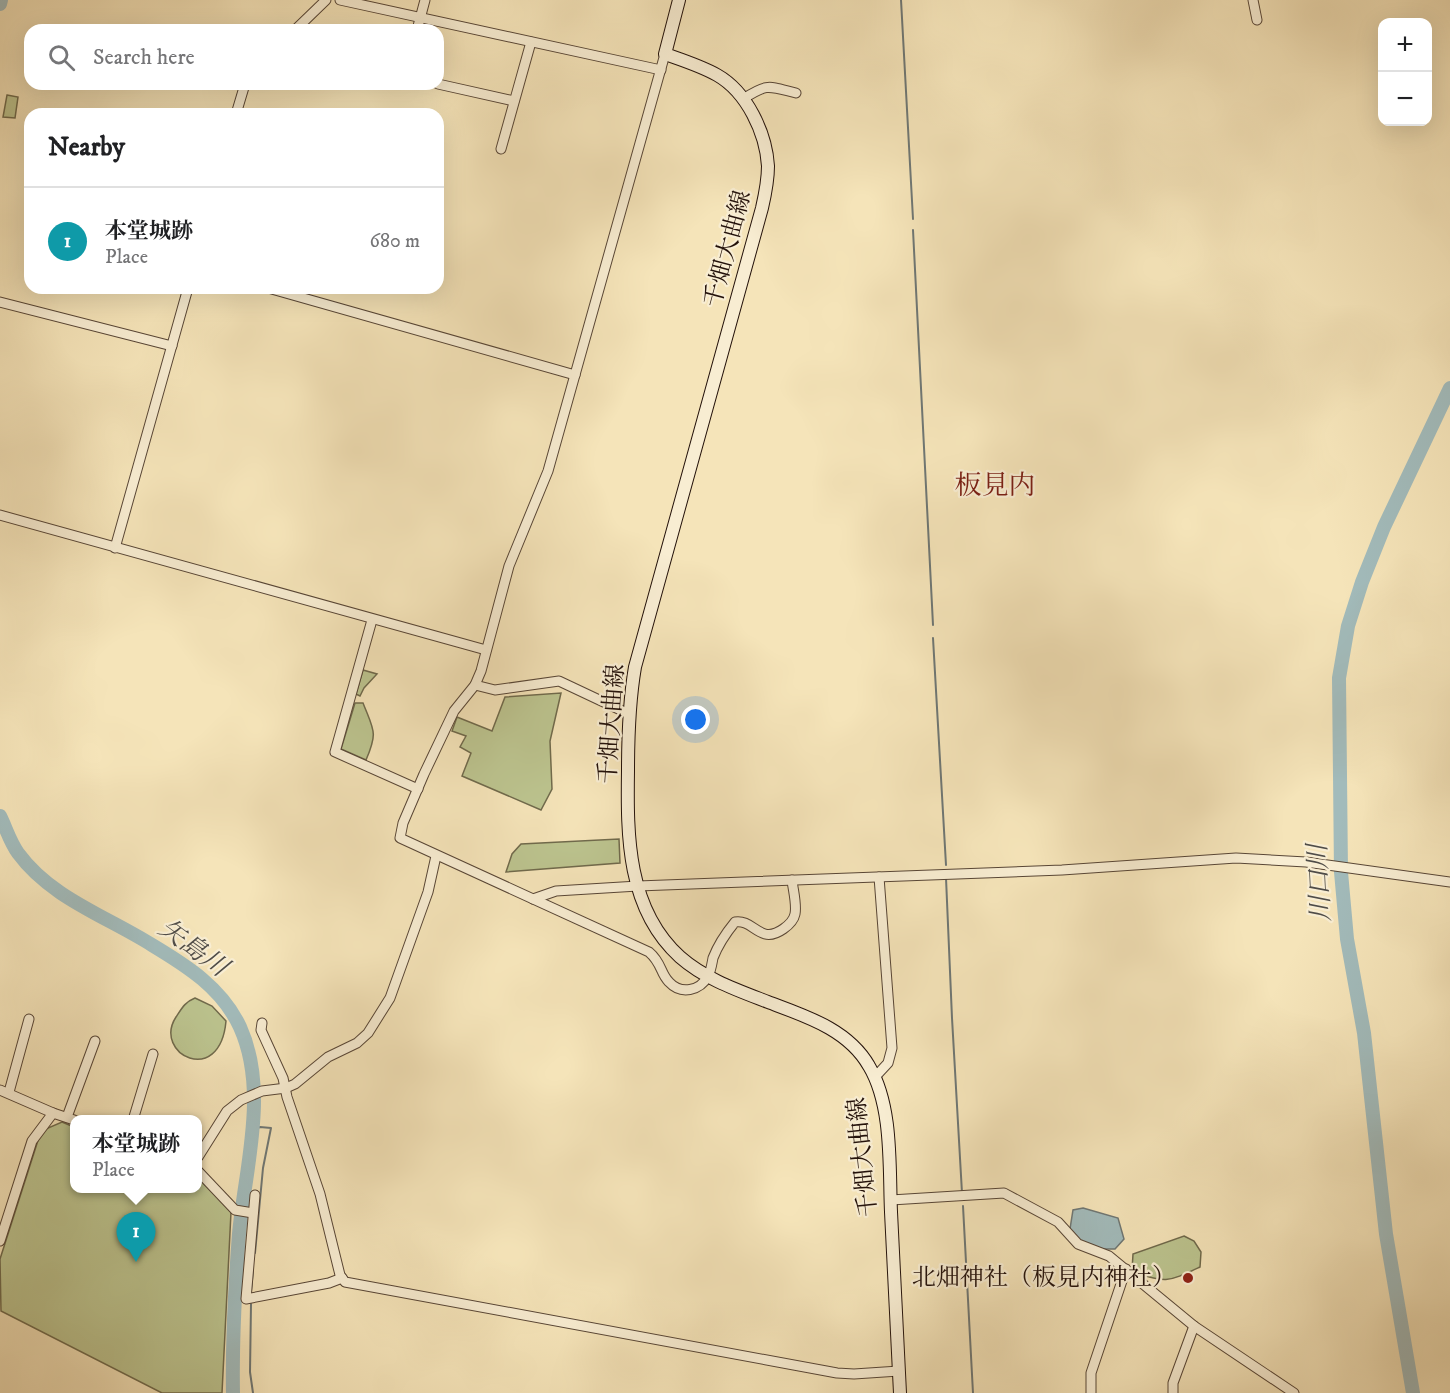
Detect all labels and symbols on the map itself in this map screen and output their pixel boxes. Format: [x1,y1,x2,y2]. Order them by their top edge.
street label: 千畑大曲線 [698,187,758,311]
district label: 板見内 [955,469,1036,503]
street label: 千畑大曲線 [593,663,631,785]
your location [681,705,710,734]
water label: 川口川 [1301,840,1339,923]
water label: 矢島川 [152,912,237,986]
street label: 千畑大曲線 [842,1096,884,1218]
pin: 1 [116,1212,156,1262]
place label: 北畑神社（板見内神社） [912,1263,1176,1293]
marker: 北畑神社（板見内神社） [1181,1271,1195,1285]

